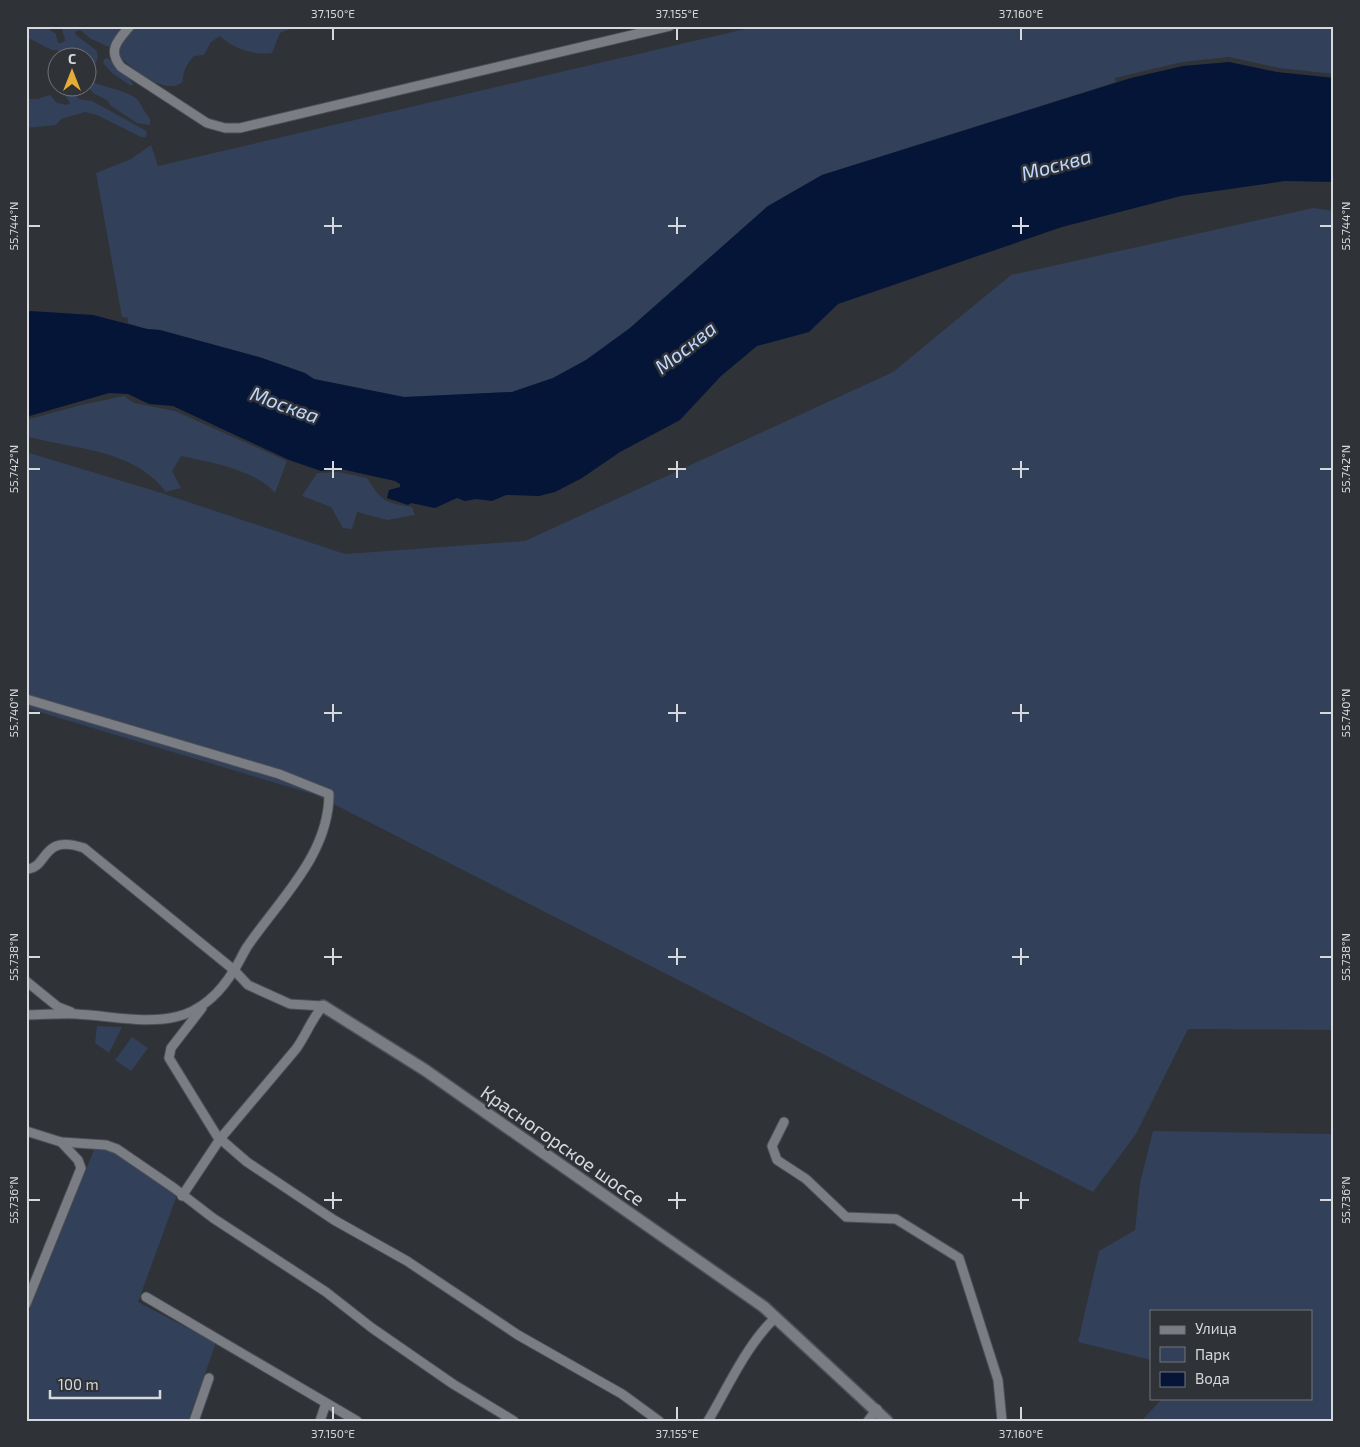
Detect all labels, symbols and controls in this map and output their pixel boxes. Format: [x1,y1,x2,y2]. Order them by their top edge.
text: 37.150°E [311,6,355,20]
text: 37.155°E [655,6,699,20]
text: 37.160°E [999,6,1044,20]
north arrow [48,48,98,98]
text: С [68,50,76,67]
water label: Москва [1018,143,1094,185]
text: 55.744°N [6,202,20,250]
text: 55.744°N [1338,202,1352,250]
water label: Москва [649,316,721,378]
water label: Москва [247,380,323,428]
text: 55.742°N [6,445,20,493]
text: 55.742°N [1338,445,1352,493]
text: 55.740°N [6,689,20,737]
text: 55.740°N [1338,689,1352,737]
text: 55.738°N [6,933,20,981]
text: 55.738°N [1338,933,1352,981]
street label: Красногорское шоссе [477,1080,649,1210]
text: 55.736°N [6,1176,20,1224]
text: 55.736°N [1338,1176,1352,1224]
legend [1150,1310,1312,1400]
text: Улица [1195,1319,1237,1337]
text: Парк [1195,1345,1230,1363]
scale bar [50,1367,160,1399]
text: Вода [1195,1369,1230,1387]
text: 100 m [58,1375,99,1393]
text: 37.150°E [311,1426,355,1440]
text: 37.155°E [655,1426,699,1440]
text: 37.160°E [999,1426,1044,1440]

